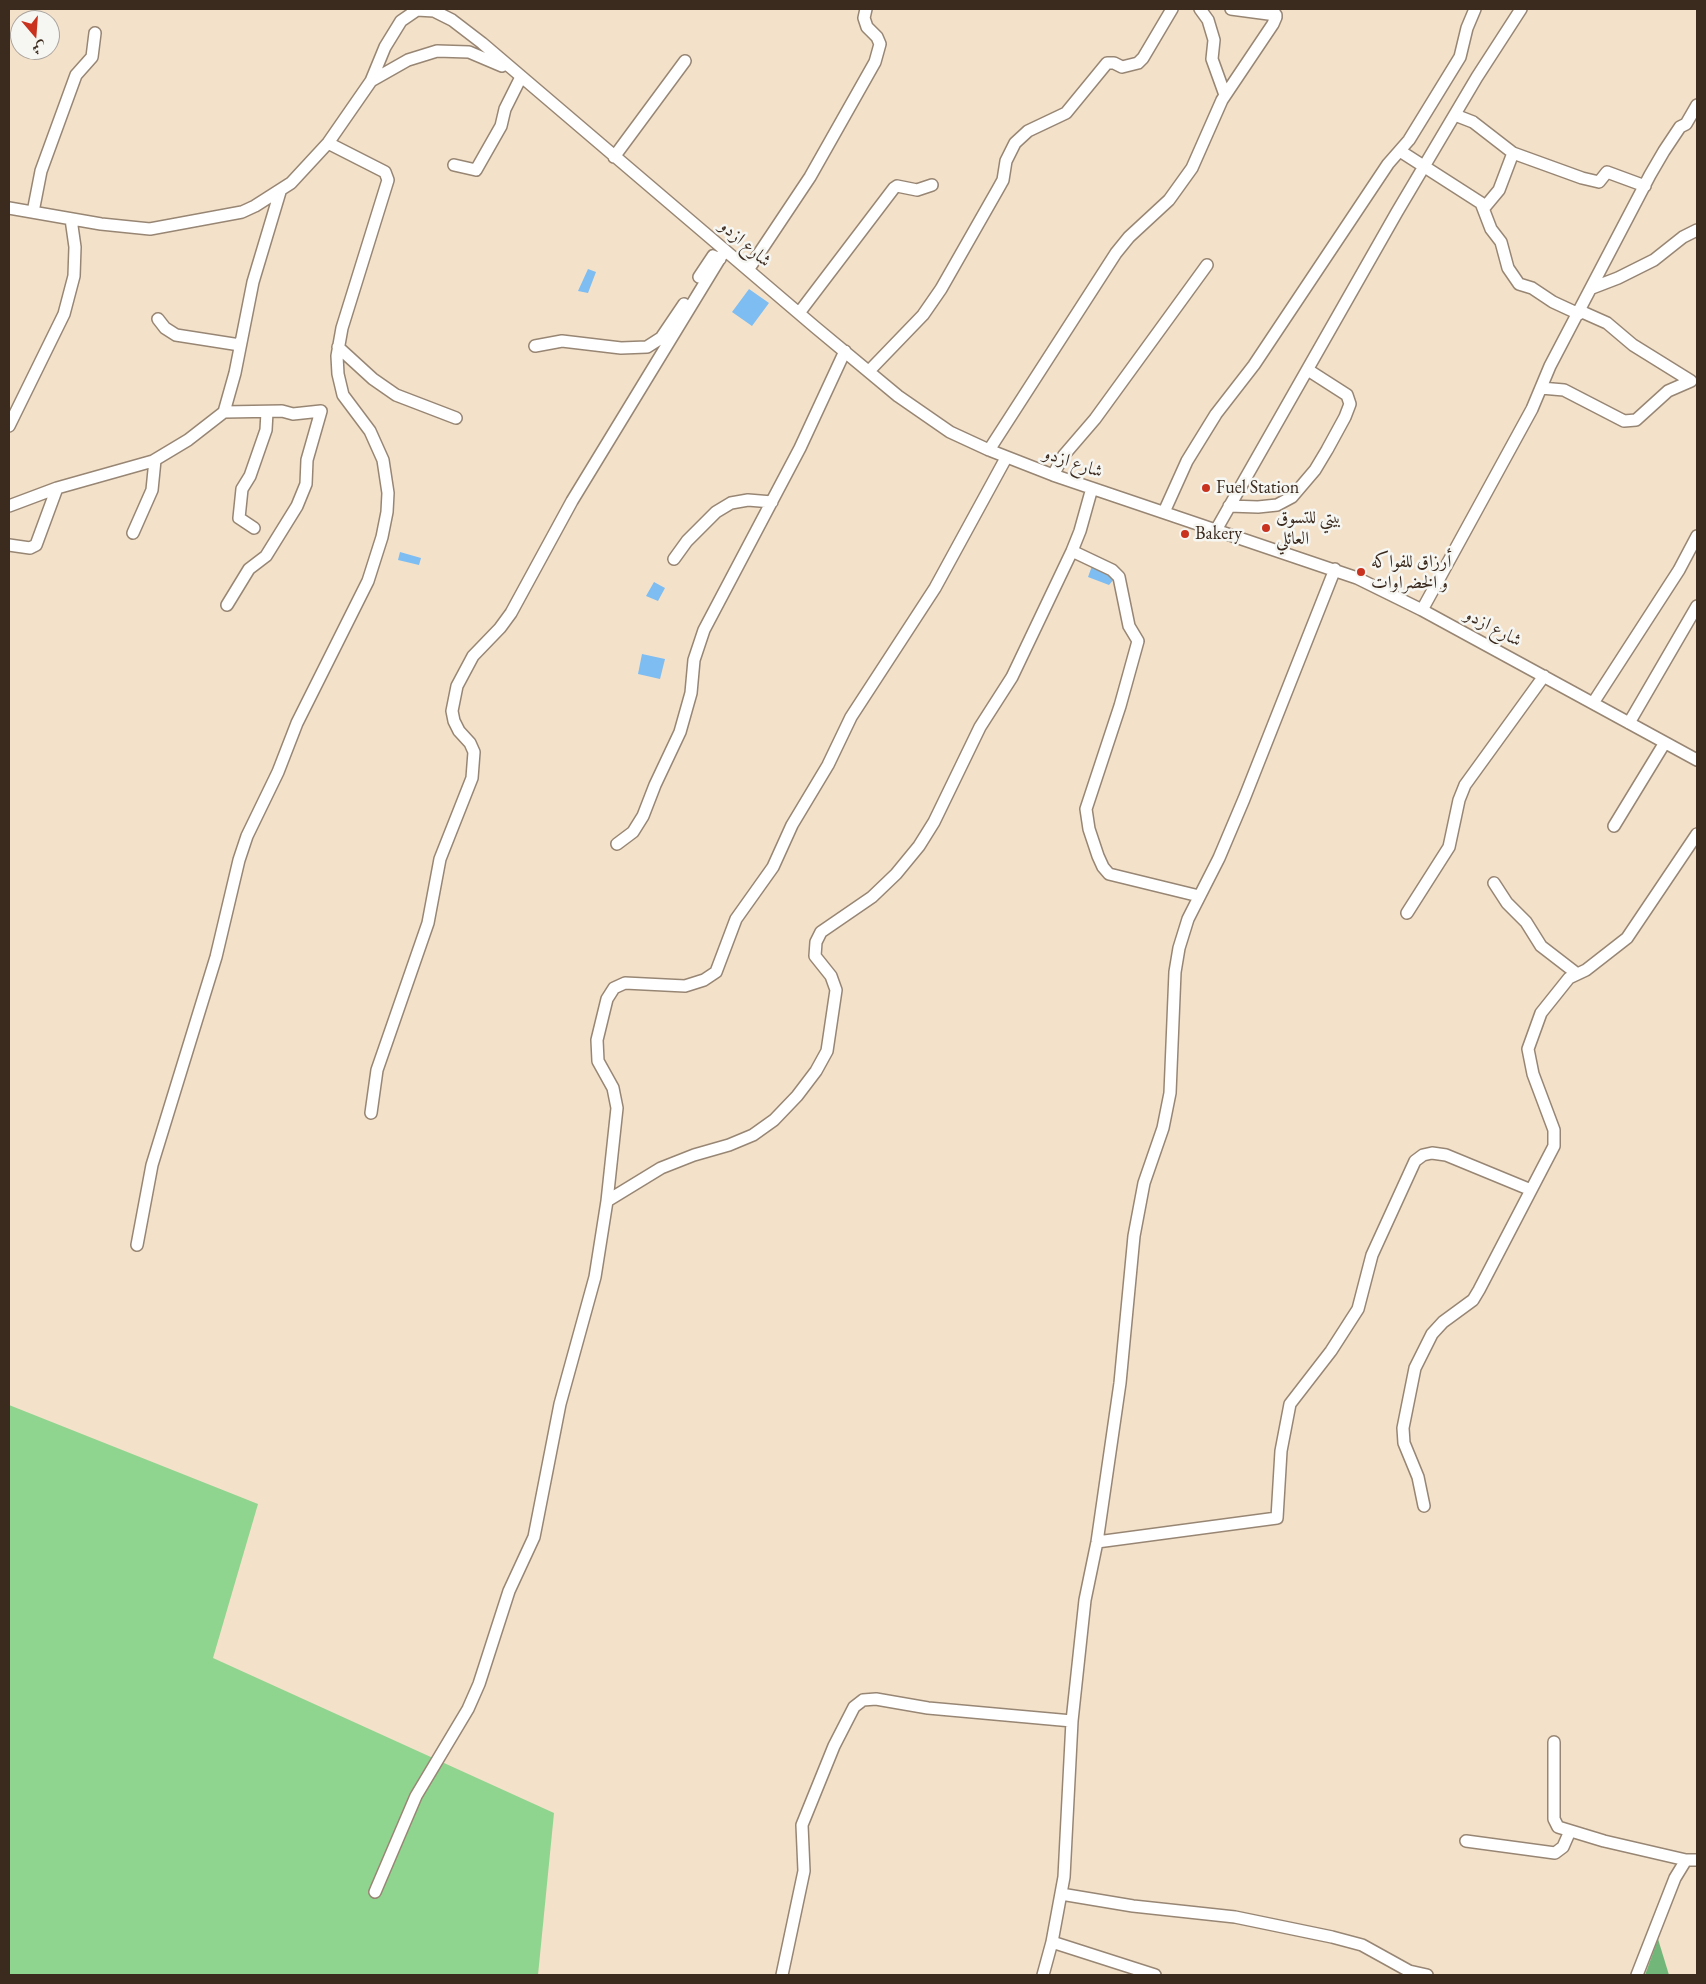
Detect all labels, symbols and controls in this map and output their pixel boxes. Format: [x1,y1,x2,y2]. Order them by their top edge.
north arrow [10,10,60,60]
text: ش [30,38,49,59]
street label: شارع ازدو [715,216,775,272]
street label: شارع ازدو [1041,443,1105,483]
place label: Fuel Station [1216,477,1299,499]
marker: Fuel Station [1200,482,1212,494]
place label: بيتي للتسوق العائلي [1276,507,1341,550]
marker: بيتي للتسوق العائلي [1260,522,1272,534]
place label: Bakery [1195,523,1242,545]
marker: Bakery [1179,528,1191,540]
place label: أرزاق للفواكه و الخضراوات [1371,551,1451,594]
marker: أرزاق للفواكه و الخضراوات [1355,566,1367,578]
street label: شارع ازدو [1461,604,1525,652]

